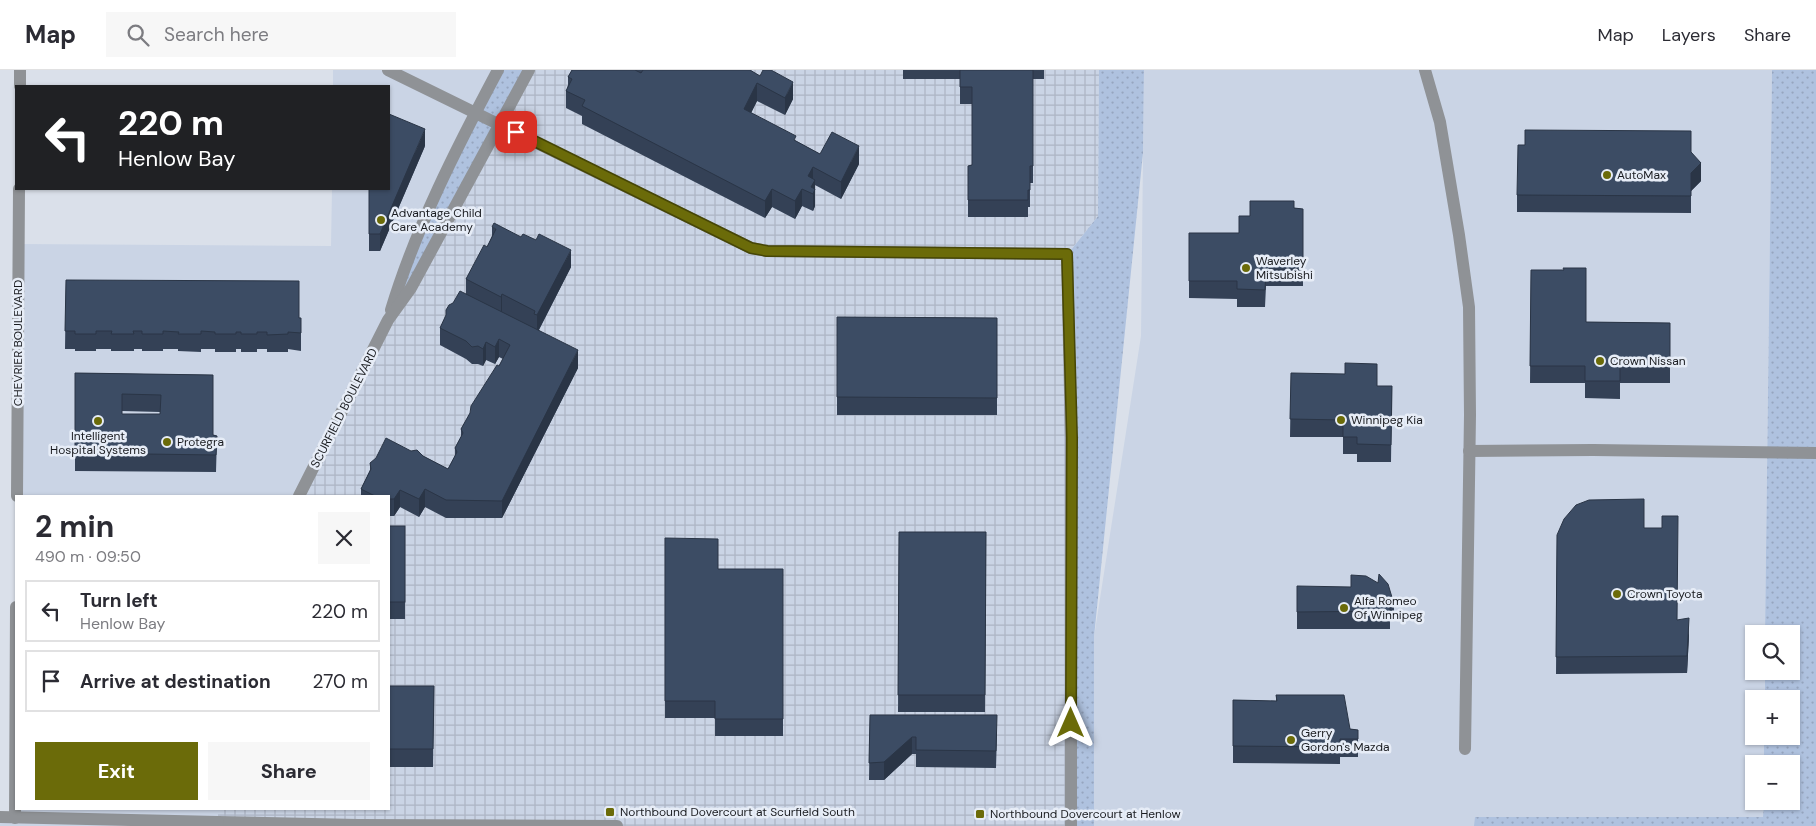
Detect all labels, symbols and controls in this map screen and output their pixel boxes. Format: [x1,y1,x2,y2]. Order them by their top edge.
search box [106,12,456,57]
text: Map [25,19,76,50]
icon: search [124,21,152,49]
text: Search here [164,22,269,47]
text: Map [1598,23,1634,47]
text: Layers [1662,23,1716,47]
text: Share [1744,23,1791,47]
text: 220 m [118,100,224,146]
icon: left [35,105,100,170]
pin [495,111,537,153]
icon: arrive [502,118,530,146]
text: Henlow Bay [118,144,235,173]
place label: AutoMax [1617,167,1666,183]
marker: AutoMax [1601,169,1613,181]
place label: Advantage Child Care Academy [391,205,482,235]
marker: Advantage Child Care Academy [375,214,387,226]
place label: Waverley Mitsubishi [1256,253,1313,283]
marker: Waverley Mitsubishi [1240,262,1252,274]
street label: CHEVRIER BOULEVARD [10,280,26,406]
street label: SCURFIELD BOULEVARD [307,346,381,470]
place label: Crown Nissan [1610,353,1686,369]
marker: Crown Nissan [1594,355,1606,367]
place label: Winnipeg Kia [1351,412,1423,428]
marker: Winnipeg Kia [1335,414,1347,426]
marker: Intelligent Hospital Systems [92,415,104,427]
place label: Intelligent Hospital Systems [50,428,146,458]
place label: Protegra [177,434,224,450]
marker: Protegra [161,436,173,448]
text: 2 min [35,507,114,546]
button: close [318,512,370,564]
text: 490 m · 09:50 [35,546,141,567]
place label: Crown Toyota [1627,586,1702,602]
text: Turn left [80,588,158,613]
marker: Crown Toyota [1611,588,1623,600]
place label: Alfa Romeo Of Winnipeg [1354,593,1423,623]
icon: left [37,597,65,625]
text: 220 m [311,599,368,624]
marker: Alfa Romeo Of Winnipeg [1338,602,1350,614]
text: Henlow Bay [80,613,165,634]
map controls [1745,625,1800,810]
button: search [1745,625,1800,680]
icon: arrive [37,667,65,695]
text: Arrive at destination [80,669,271,694]
text: 270 m [313,669,368,694]
button: + [1745,690,1800,745]
position arrow [1044,696,1096,748]
place label: Gerry Gordon's Mazda [1301,725,1390,755]
marker: Gerry Gordon's Mazda [1285,734,1297,746]
button: Exit [35,742,198,800]
button: Share [208,742,370,800]
button: − [1745,755,1800,810]
place label: Northbound Dovercourt at Scurfield South [620,804,855,820]
marker: Northbound Dovercourt at Scurfield South [604,806,616,818]
place label: Northbound Dovercourt at Henlow [990,806,1181,822]
marker: Northbound Dovercourt at Henlow [974,808,986,820]

